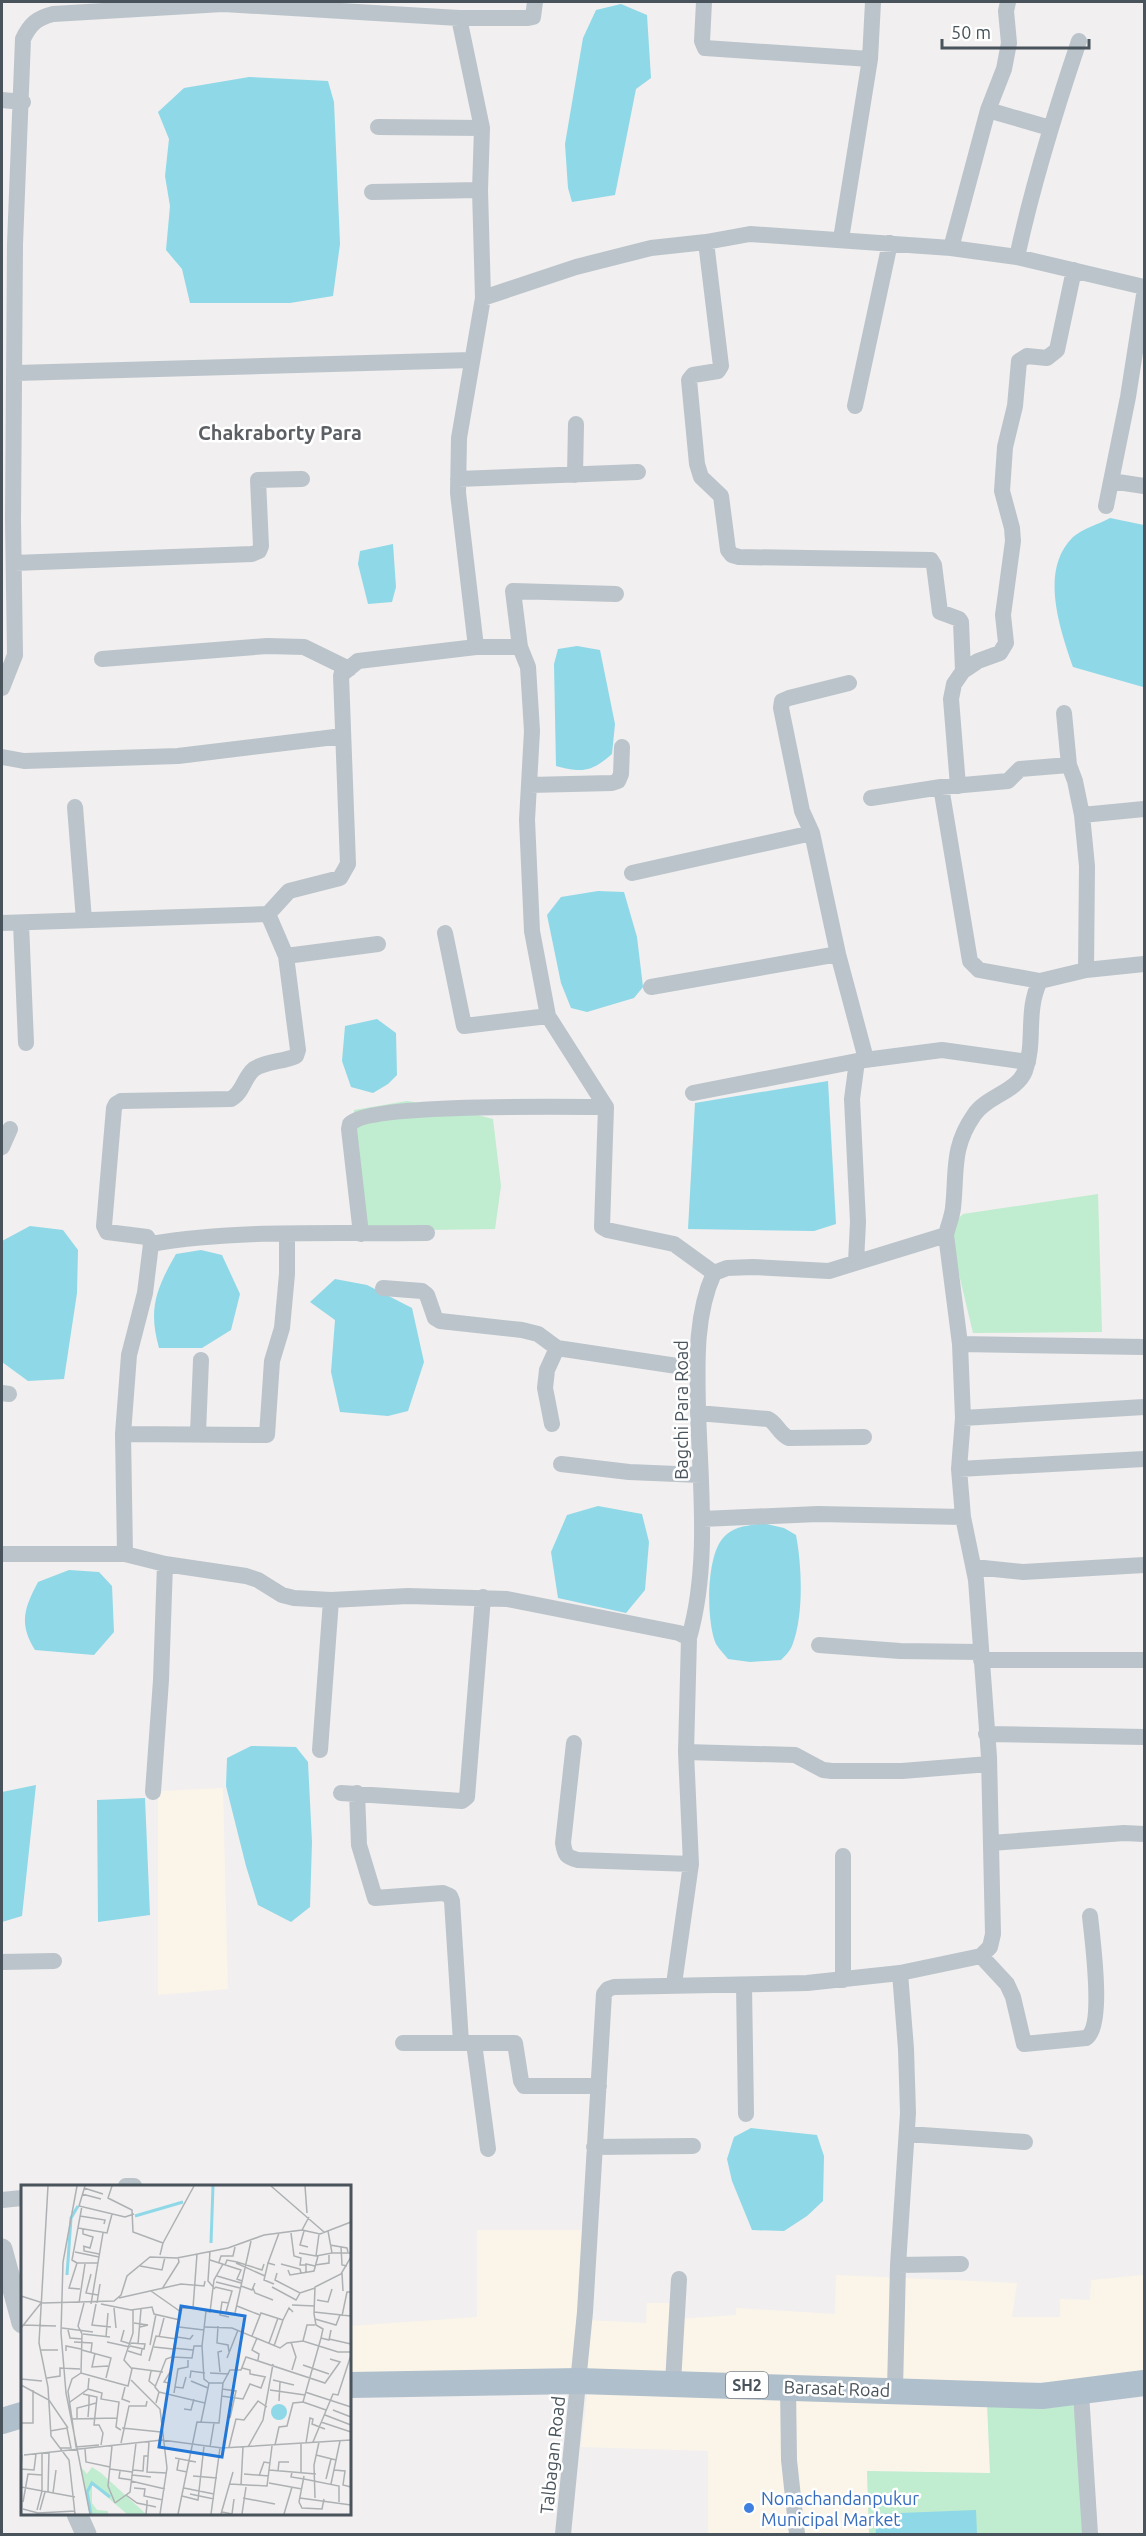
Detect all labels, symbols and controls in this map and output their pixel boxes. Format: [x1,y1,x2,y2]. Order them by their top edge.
scale bar [942,12,1089,50]
text: 50 m [951,22,991,42]
district label: Chakraborty Para [198,421,362,444]
street label: Bagchi Para Road [671,1340,691,1480]
inset map [21,2185,351,2515]
road number: SH2 [726,2372,768,2398]
street label: Barasat Road [783,2376,891,2400]
street label: Talbagan Road [536,2395,568,2515]
place label: Nonachandanpukur Municipal Market [761,2488,919,2529]
marker: Nonachandanpukur Municipal Market [742,2501,756,2515]

